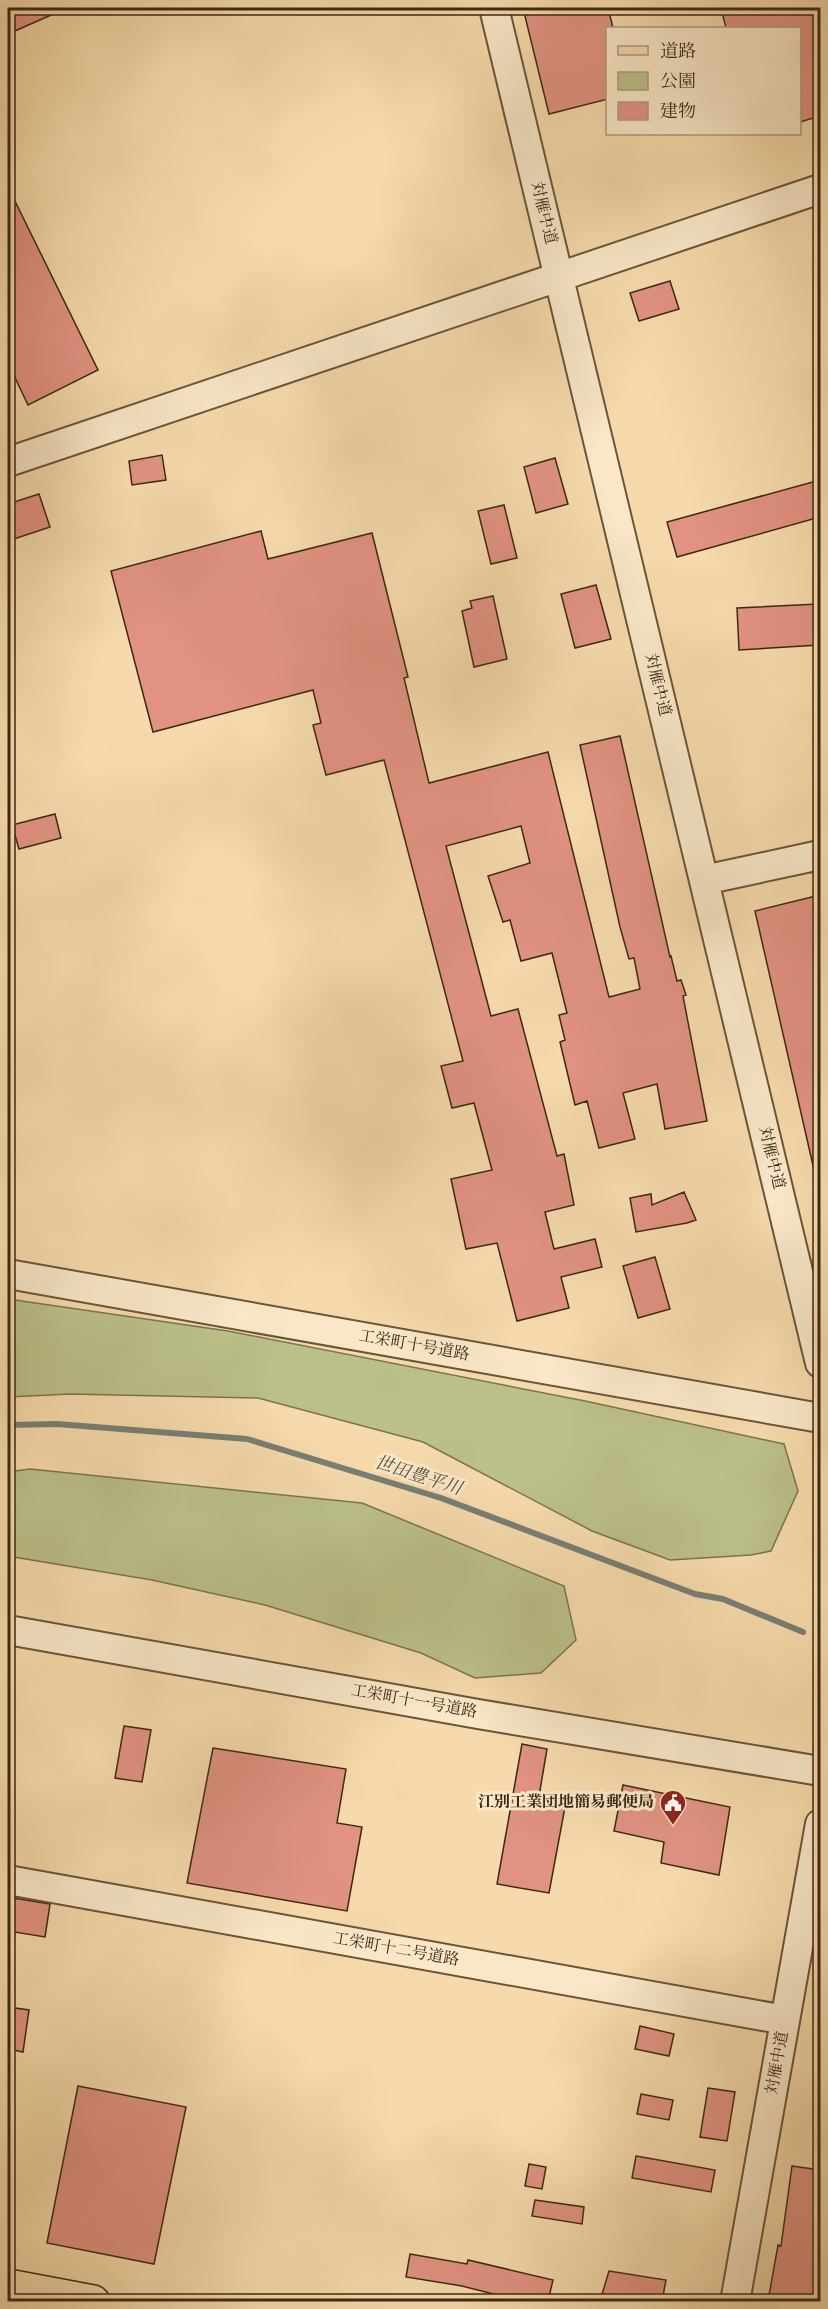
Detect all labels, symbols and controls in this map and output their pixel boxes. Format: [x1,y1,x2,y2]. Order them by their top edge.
legend [606,27,801,135]
text: 道路 [660,41,696,61]
text: 公園 [660,72,696,91]
text: 建物 [660,101,696,121]
street label: 対雁中道 [527,180,560,246]
street label: 対雁中道 [641,652,674,718]
street label: 対雁中道 [755,1125,788,1191]
street label: 工栄町十号道路 [357,1326,471,1364]
water label: 世田豊平川 [372,1452,466,1499]
street label: 工栄町十一号道路 [350,1681,479,1721]
public building icon: 江別工業団地簡易郵便局 [658,1788,688,1826]
place label: 江別工業団地簡易郵便局 [478,1793,654,1811]
street label: 工栄町十二号道路 [332,1929,461,1969]
street label: 対雁中道 [763,2030,791,2096]

